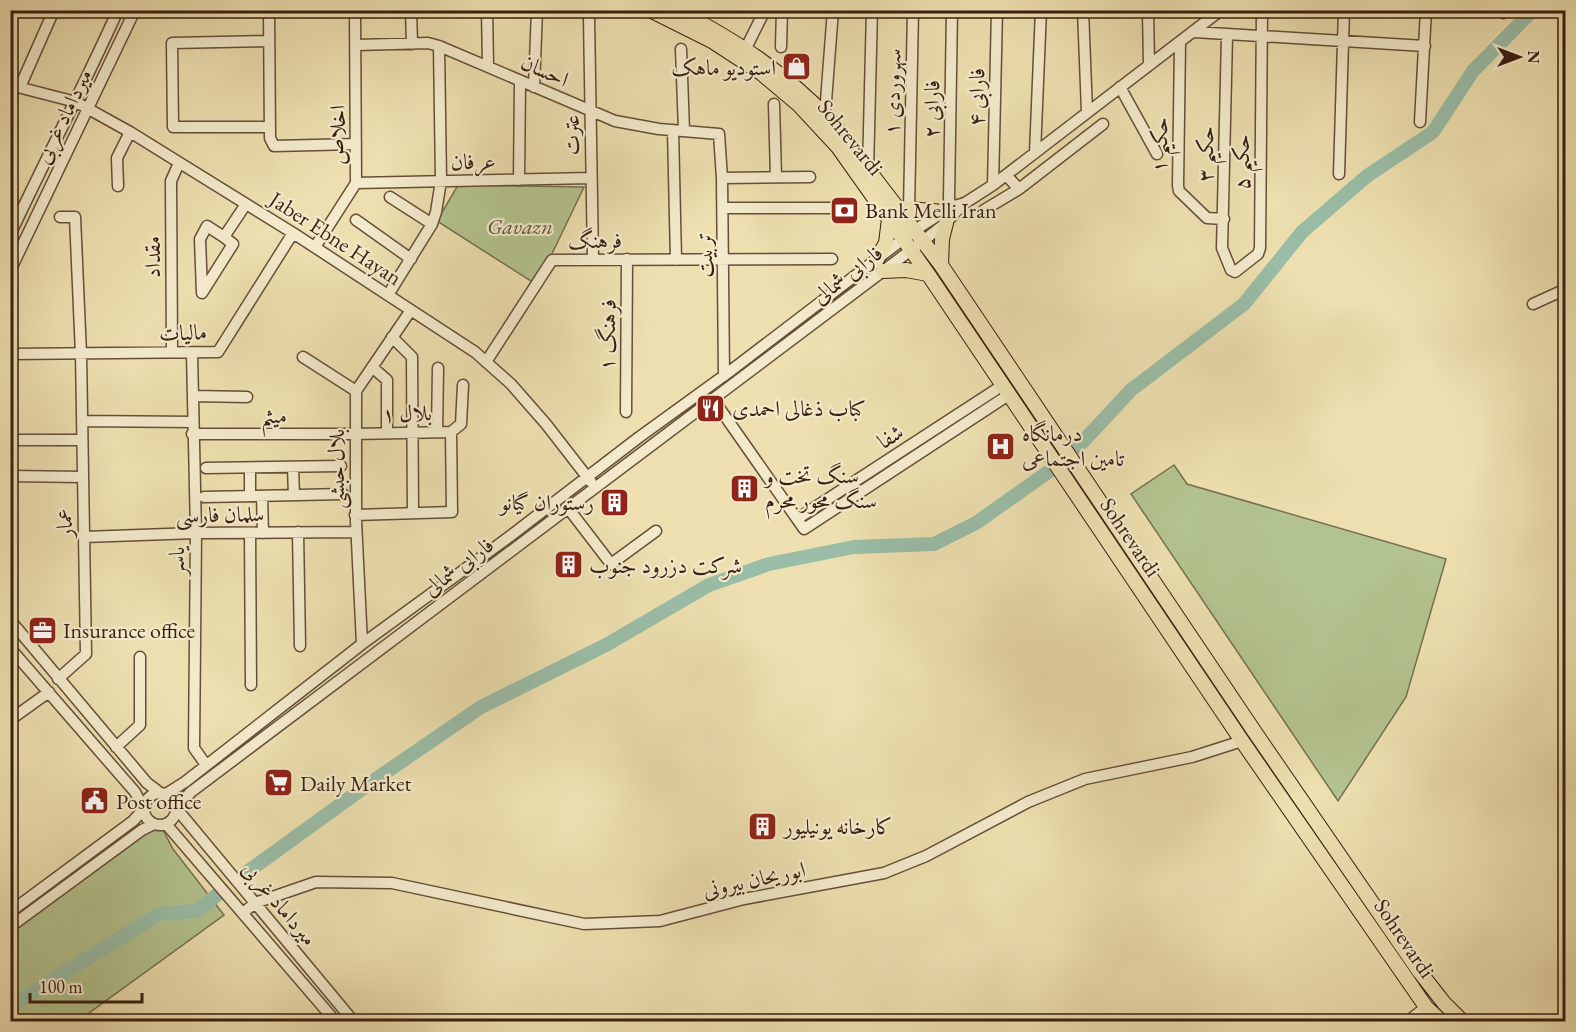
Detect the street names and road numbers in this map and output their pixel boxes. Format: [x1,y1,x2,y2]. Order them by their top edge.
street label: احسان [516,47,573,94]
street label: سهروردی ۱ [877,48,908,136]
street label: میرداماد غربی [28,64,101,169]
street label: فارابی ۴ [961,68,994,127]
street label: فارابی ۲ [916,80,949,139]
street label: Sohrevardi [811,93,890,181]
street label: اخلاص [323,105,352,165]
street label: عترت [557,114,586,156]
street label: حکیم ۱ [1145,117,1181,173]
street label: حکیم ۳ [1191,126,1227,182]
street label: حکیم ۵ [1227,134,1263,190]
street label: عرفان [450,147,496,177]
street label: Jaber Ebne Hayan [262,184,408,292]
street label: فرهنگ [568,226,622,255]
street label: تربیت [690,232,719,278]
street label: مقداد [138,236,167,278]
street label: فارابی شمالی [806,238,890,312]
street label: فرهنگ ۱ [592,299,623,371]
street label: مالیات [158,317,208,348]
street label: بلال ۱ [382,398,432,429]
street label: میثم [261,401,287,437]
street label: شفا [872,417,909,456]
street label: بلال حبشی [322,429,352,509]
street label: Sohrevardi [1093,492,1168,583]
street label: سلمان فارسی [175,499,265,531]
street label: عمار [50,508,79,540]
street label: فارابی شمالی [417,530,501,604]
street label: یاسر [162,545,191,577]
street label: ابوریحان بیرونی [700,854,808,905]
street label: میرداماد غربی [234,855,324,953]
street label: Sohrevardi [1367,893,1442,984]

